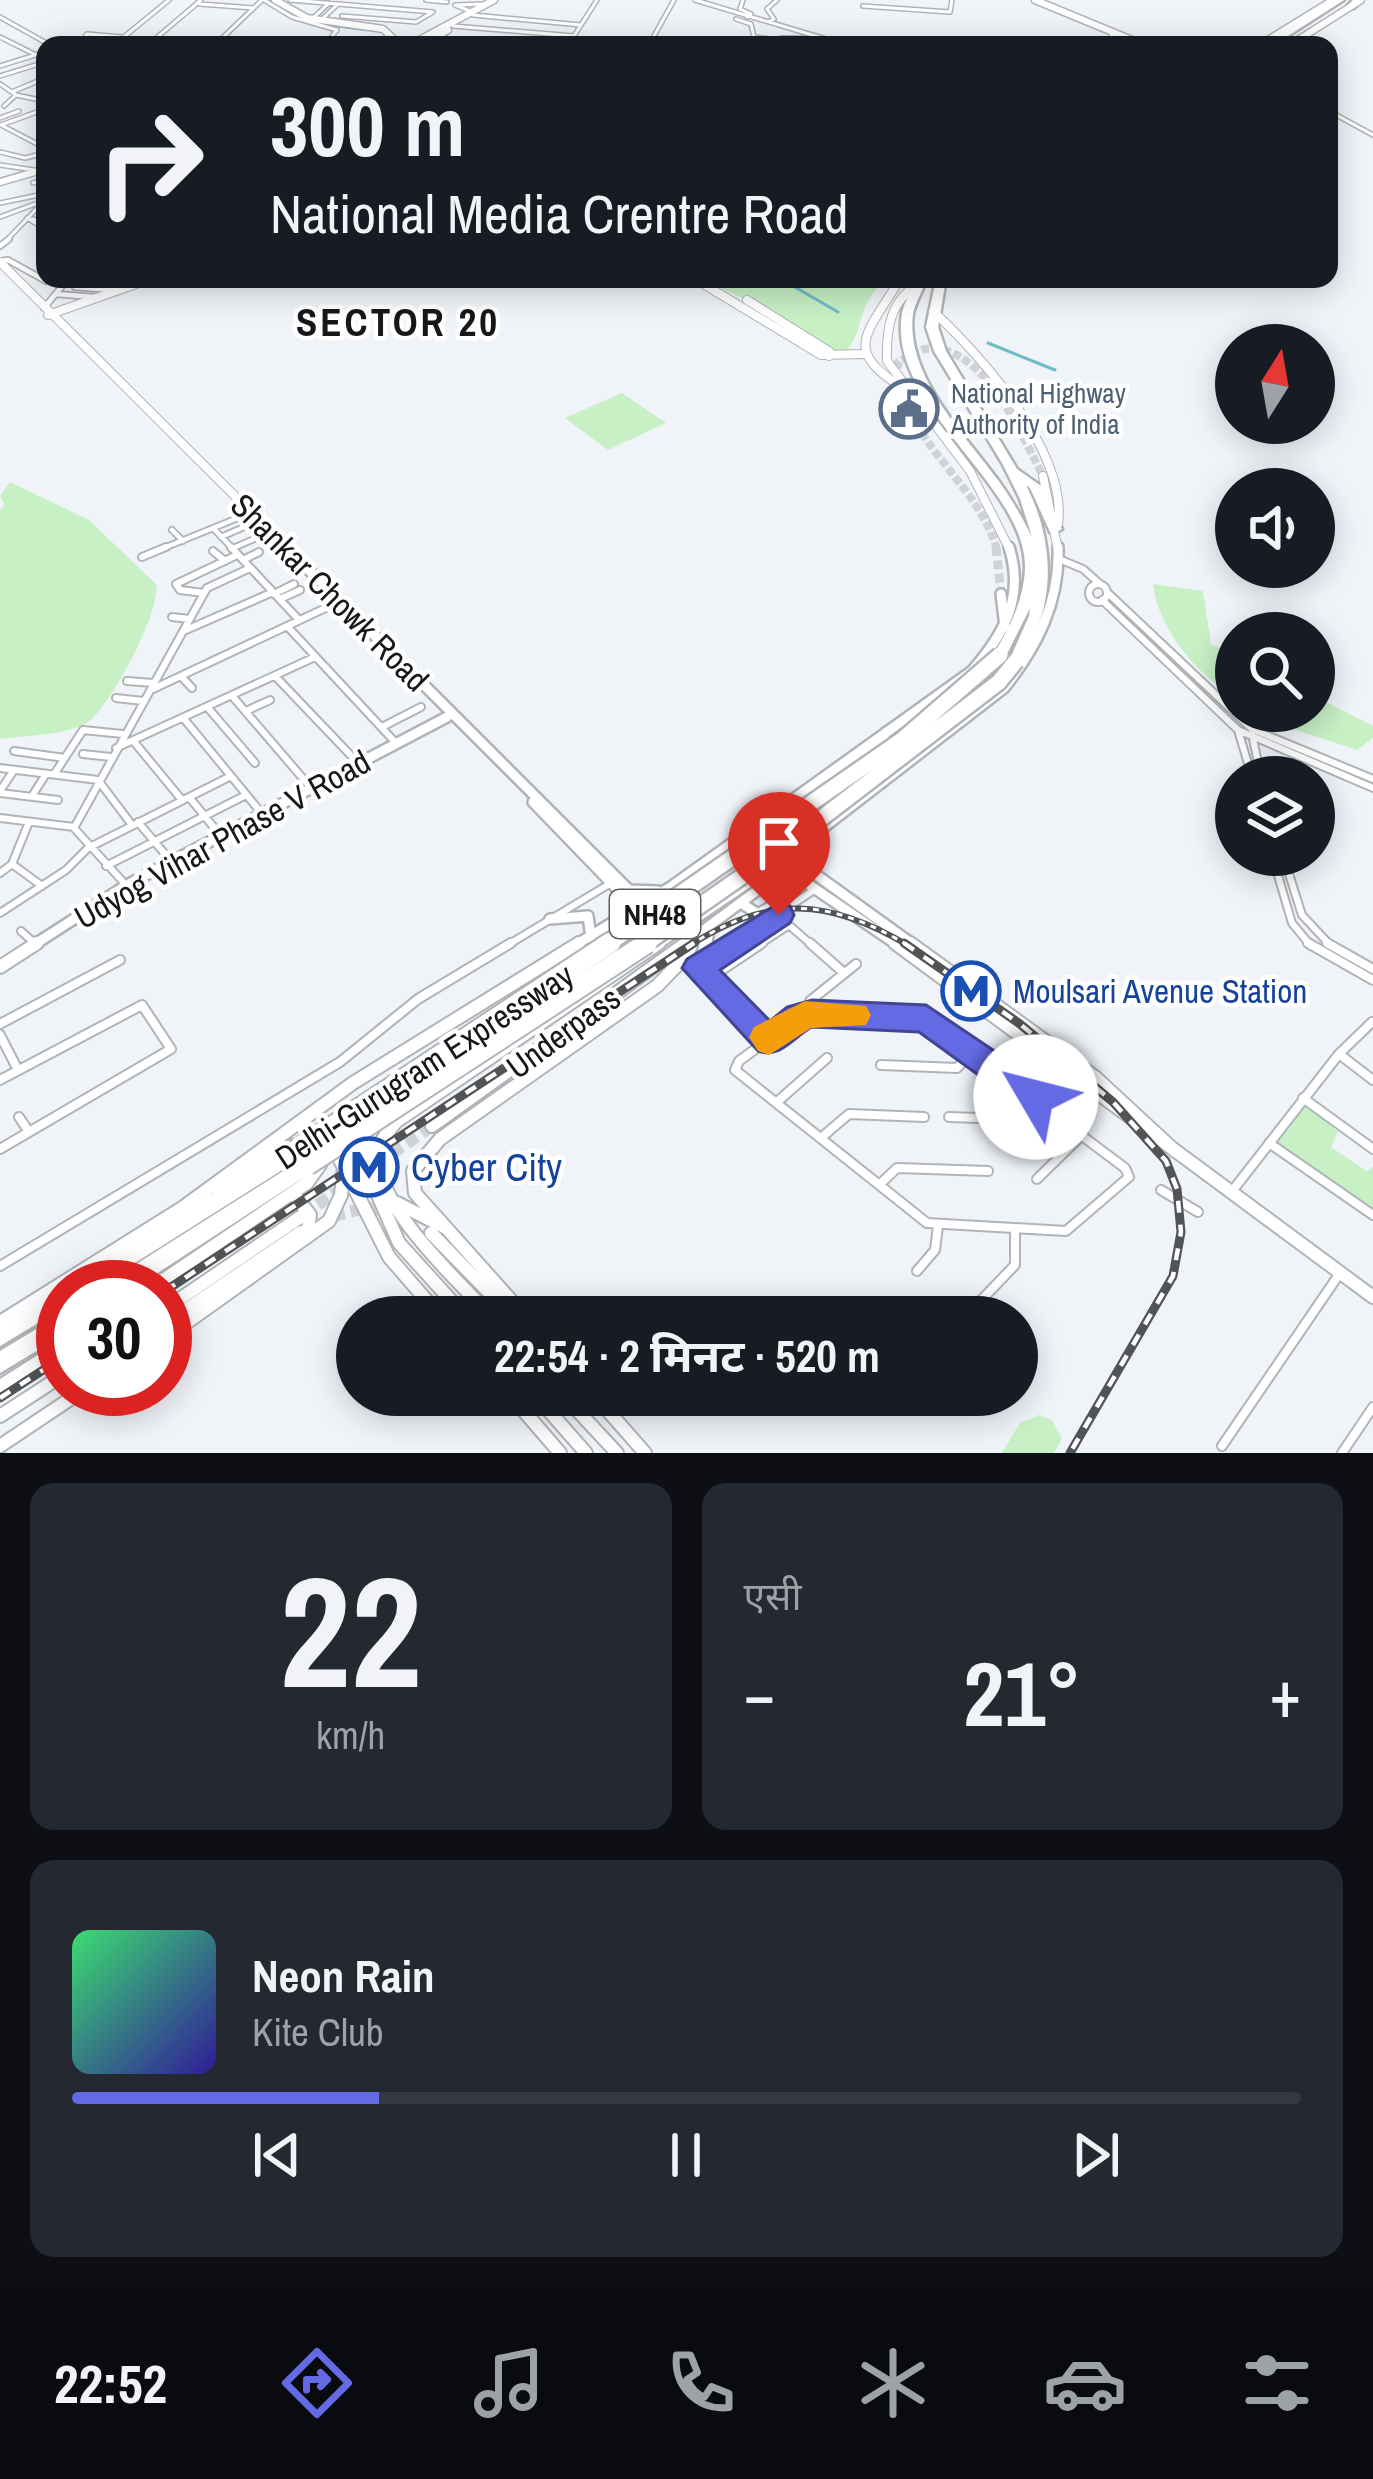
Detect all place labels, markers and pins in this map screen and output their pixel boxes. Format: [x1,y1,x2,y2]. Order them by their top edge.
place label: National Highway Authority of India [950,375,1126,442]
public building icon: National Highway Authority of India [878,378,940,440]
pin [728,792,830,915]
metro station icon: Moulsari Avenue Station [940,960,1002,1022]
place label: Moulsari Avenue Station [1013,969,1307,1013]
metro station icon: Cyber City [338,1136,400,1198]
place label: Cyber City [411,1141,562,1193]

